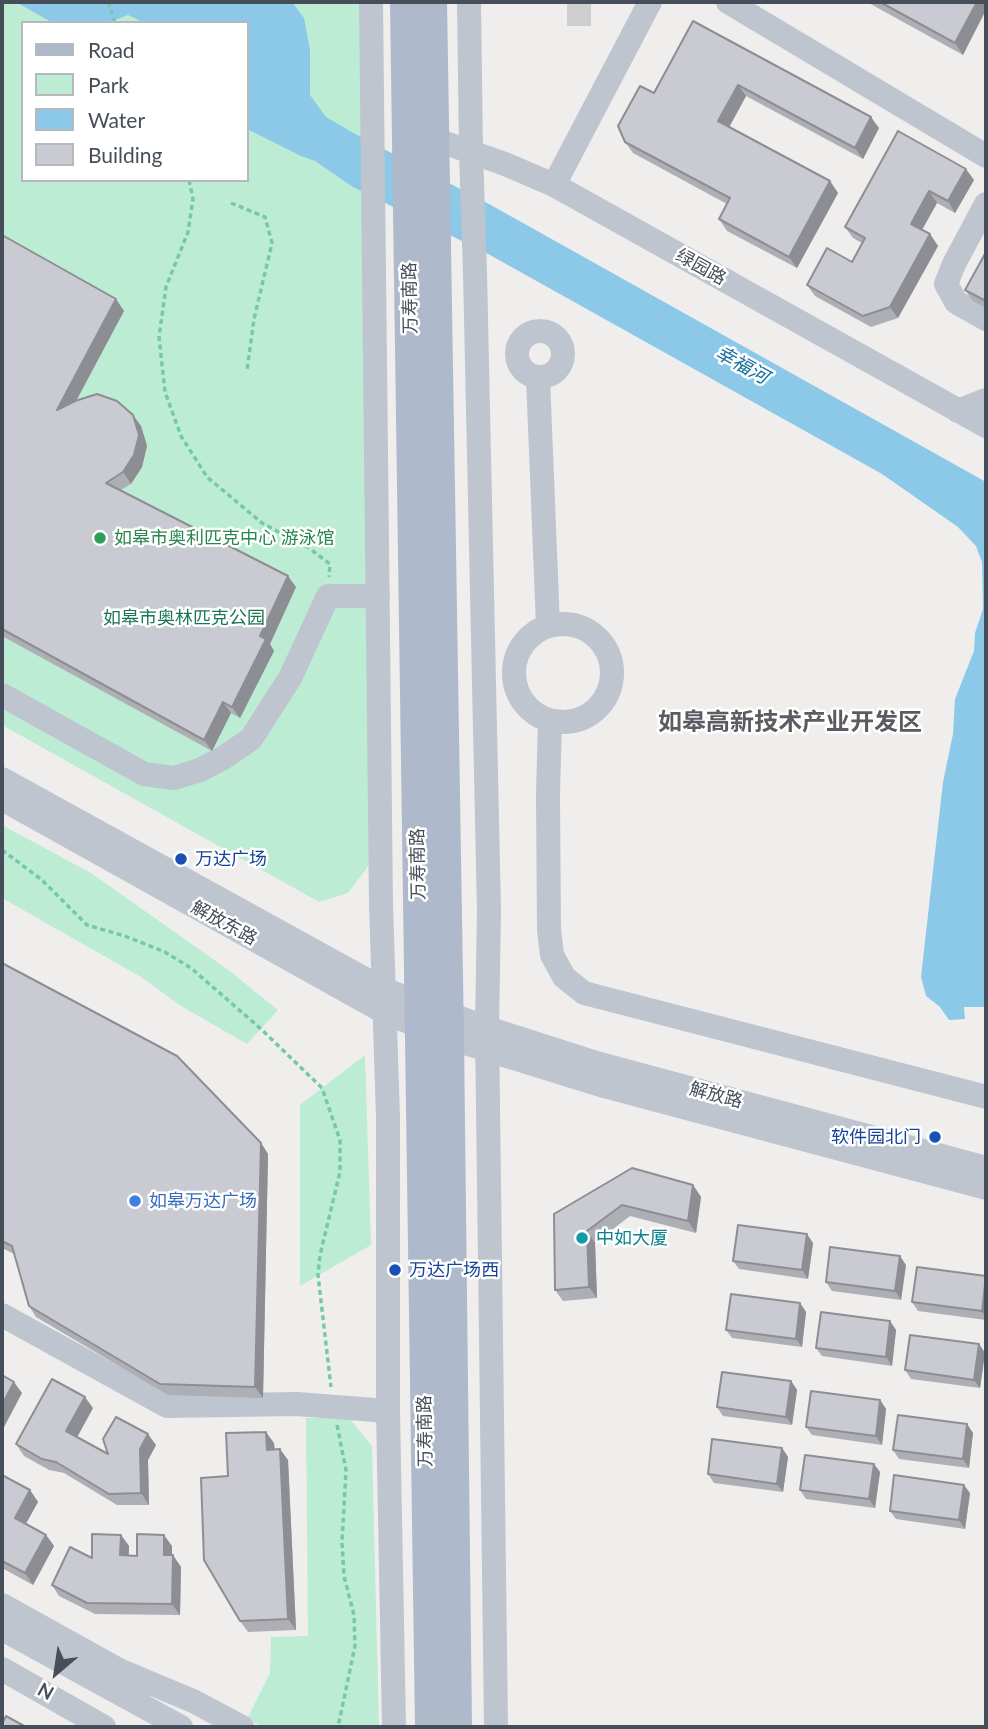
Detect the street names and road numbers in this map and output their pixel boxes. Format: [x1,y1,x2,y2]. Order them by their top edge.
street label: 绿园路 [672,244,730,290]
street label: 万寿南路 [399,262,421,334]
street label: 万寿南路 [407,828,429,900]
street label: 解放东路 [187,896,261,950]
street label: 解放路 [687,1078,745,1112]
street label: 万寿南路 [414,1395,436,1467]

